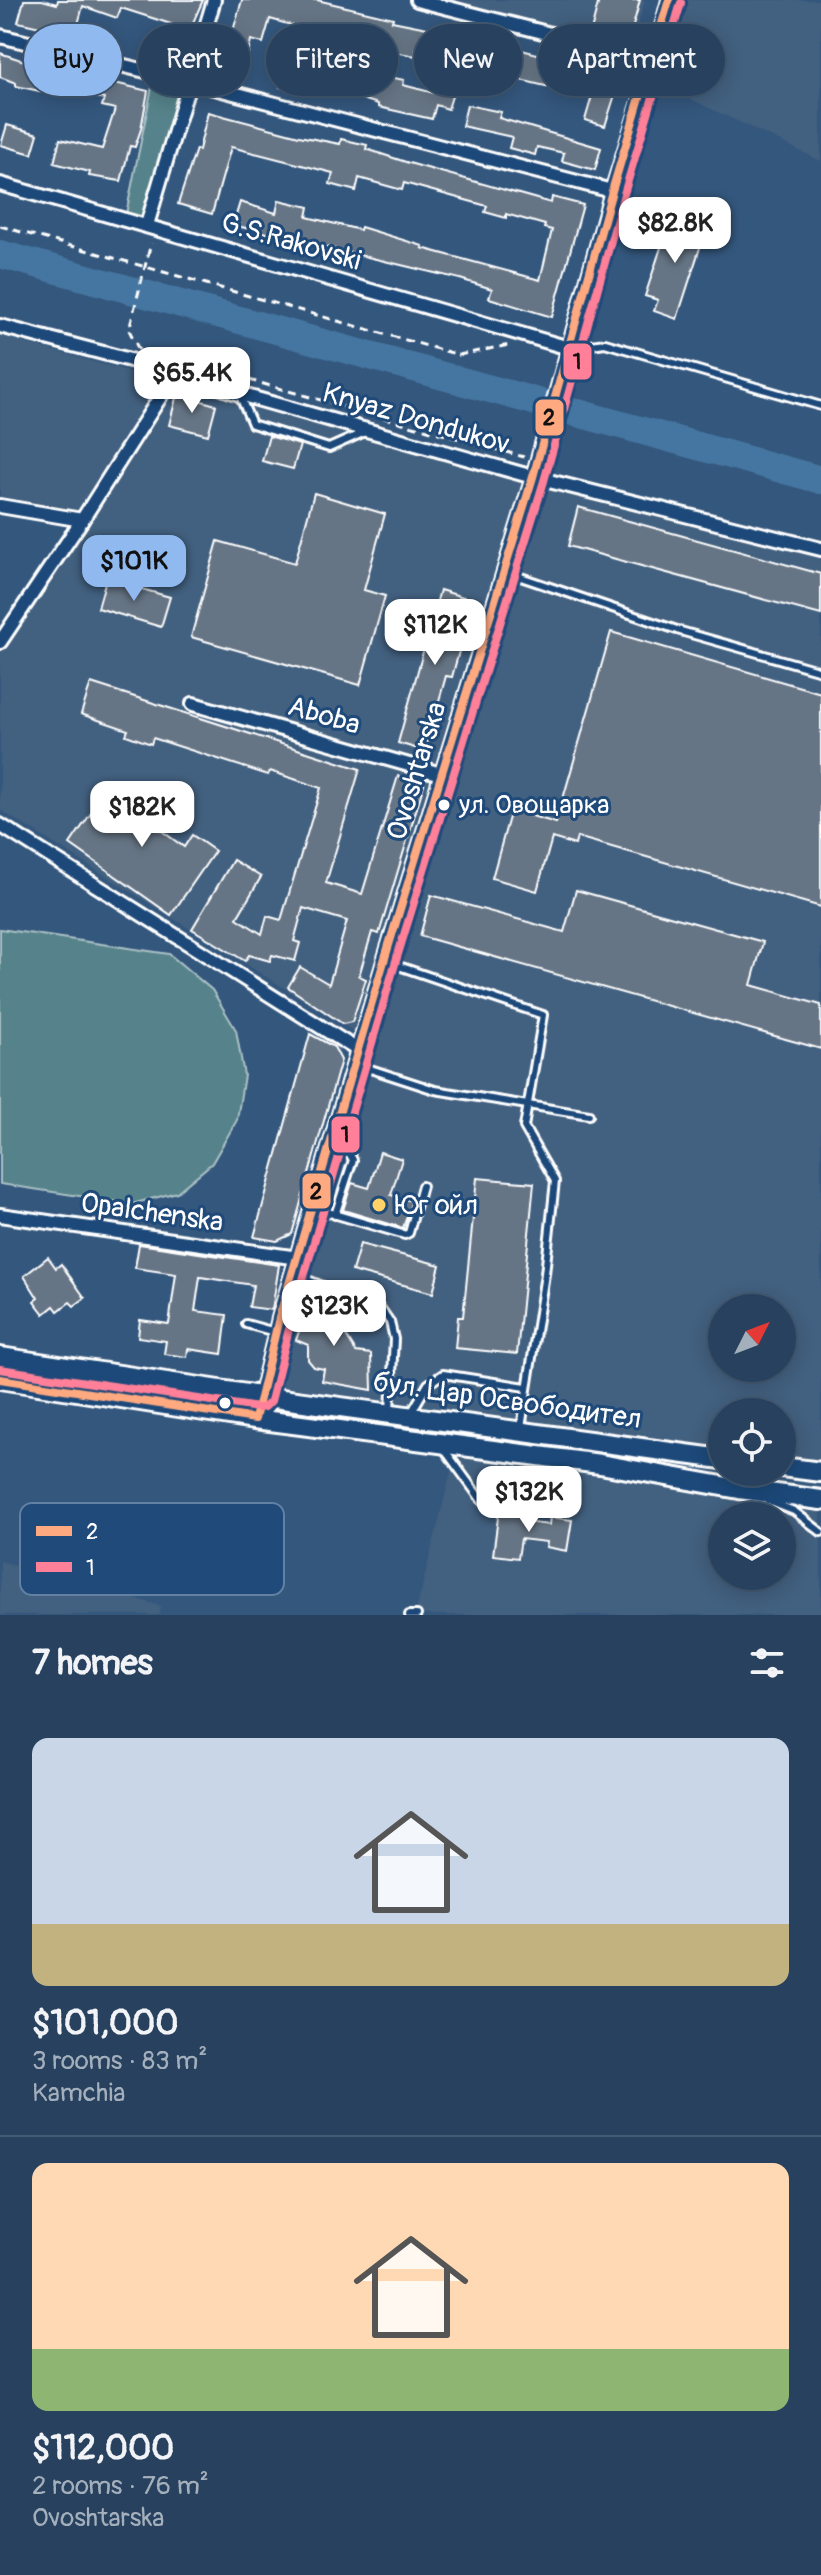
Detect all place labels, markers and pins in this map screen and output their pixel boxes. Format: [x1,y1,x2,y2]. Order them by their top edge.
pin: $82.8K [610,197,740,265]
pin: $65.4K [127,347,257,415]
pin: $101K [78,535,190,603]
pin: $112K [379,599,491,667]
pin: $182K [86,781,198,849]
place label: ул. Овощарка [458,789,609,821]
marker: ул. Овощарка [436,797,452,813]
place label: Юг ойл [395,1188,478,1223]
marker: Юг ойл [370,1196,388,1214]
pin: $123K [278,1280,390,1348]
unlabelled marker [217,1395,233,1411]
pin: $132K [473,1466,585,1534]

